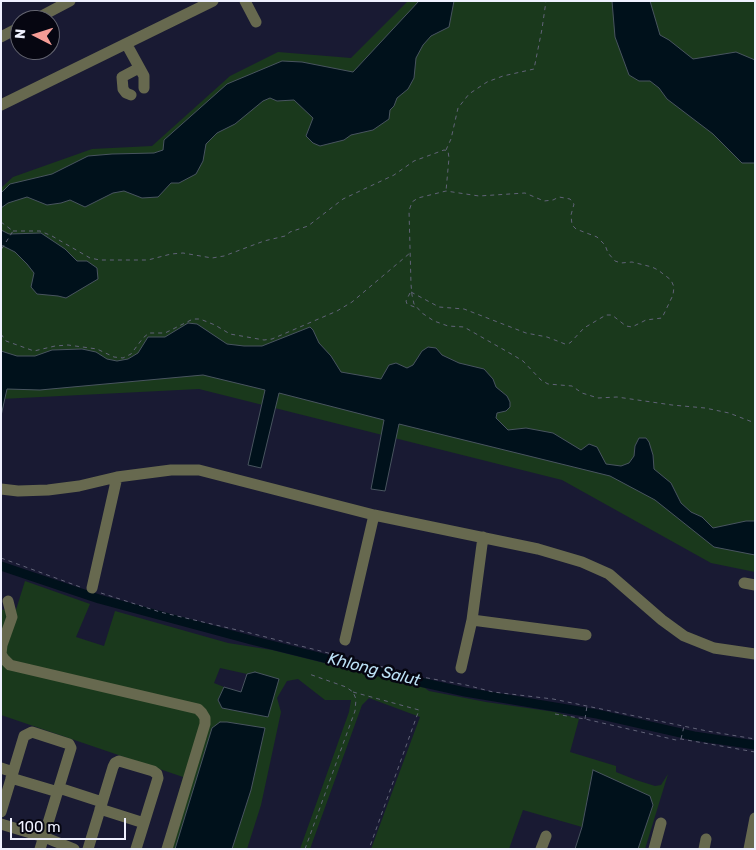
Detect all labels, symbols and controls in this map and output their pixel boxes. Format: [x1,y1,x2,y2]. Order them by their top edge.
north arrow [10,10,60,60]
text: N [12,28,29,40]
water label: Khlong Salut [326,649,422,691]
scale bar [12,808,129,840]
text: 100 m [18,818,60,836]

